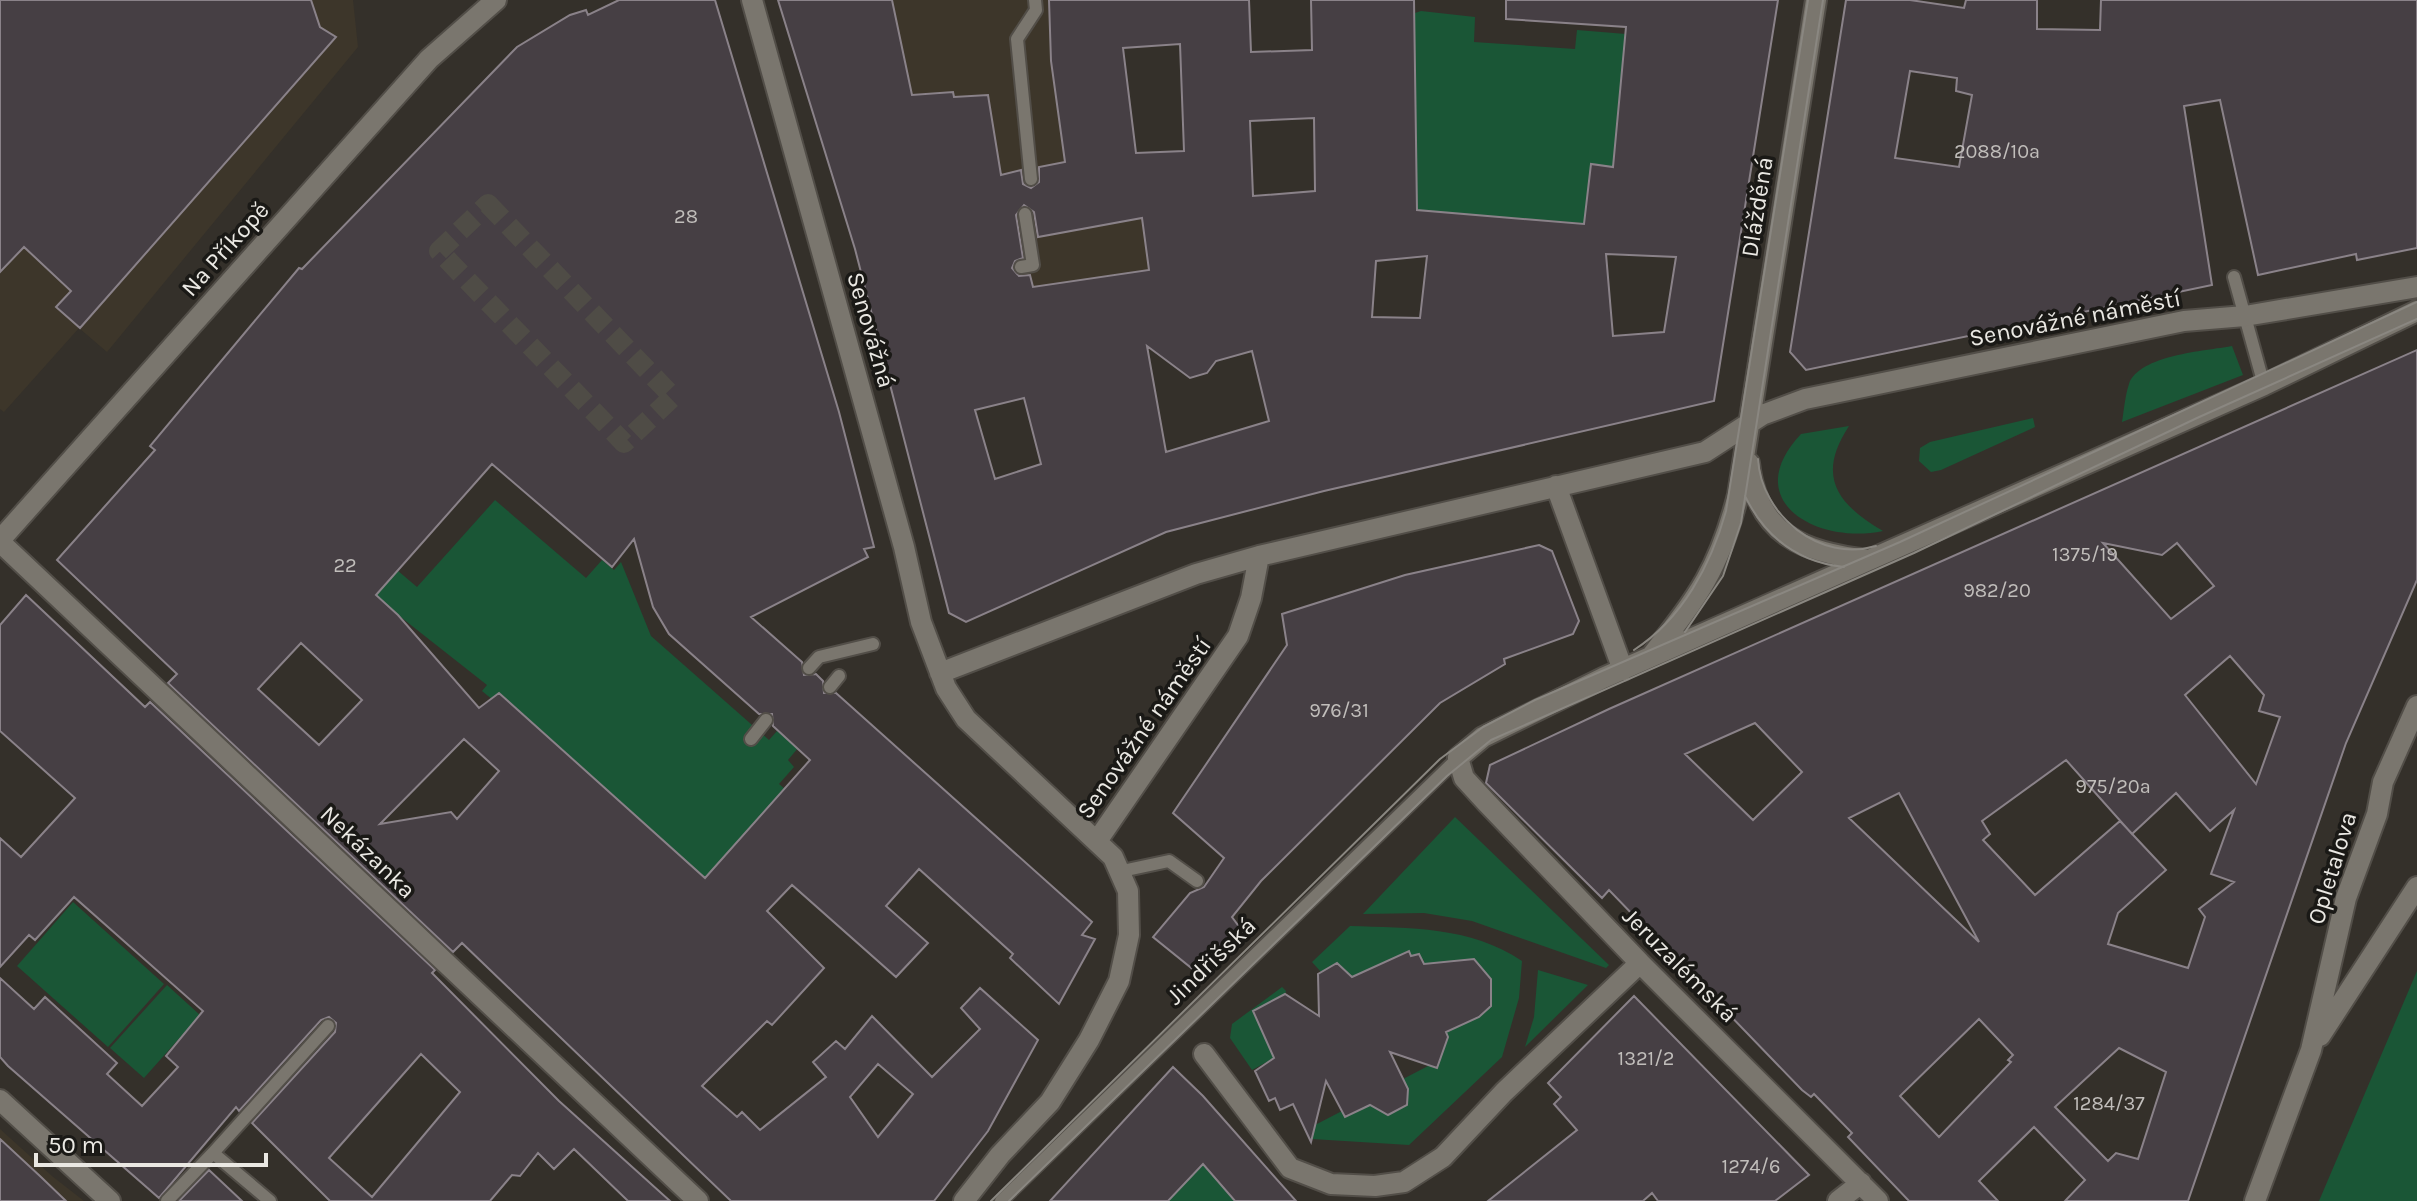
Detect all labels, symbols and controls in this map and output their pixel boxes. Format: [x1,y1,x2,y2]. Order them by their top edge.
house number: 2088/10a [1954,140,2040,163]
street label: Dlážděná [1735,155,1779,259]
street label: Na Příkopě [175,196,275,302]
house number: 28 [674,205,698,228]
street label: Senovážná [841,269,901,391]
street label: Senovážné náměstí [1967,284,2184,352]
house number: 1375/19 [2052,543,2118,566]
house number: 22 [333,554,357,577]
house number: 982/20 [1963,579,2031,602]
street label: Senovážné náměstí [1071,631,1218,824]
house number: 976/31 [1309,699,1369,722]
house number: 975/20a [2075,775,2151,798]
street label: Nekázanka [315,800,421,904]
street label: Opletalova [2302,808,2362,928]
street label: Jeruzalémská [1617,902,1743,1028]
street label: Jindřišská [1161,912,1261,1010]
house number: 1321/2 [1618,1047,1674,1070]
house number: 1284/37 [2073,1092,2145,1115]
scale bar [36,1117,266,1167]
text: 50 m [48,1131,104,1159]
house number: 1274/6 [1722,1155,1780,1178]

